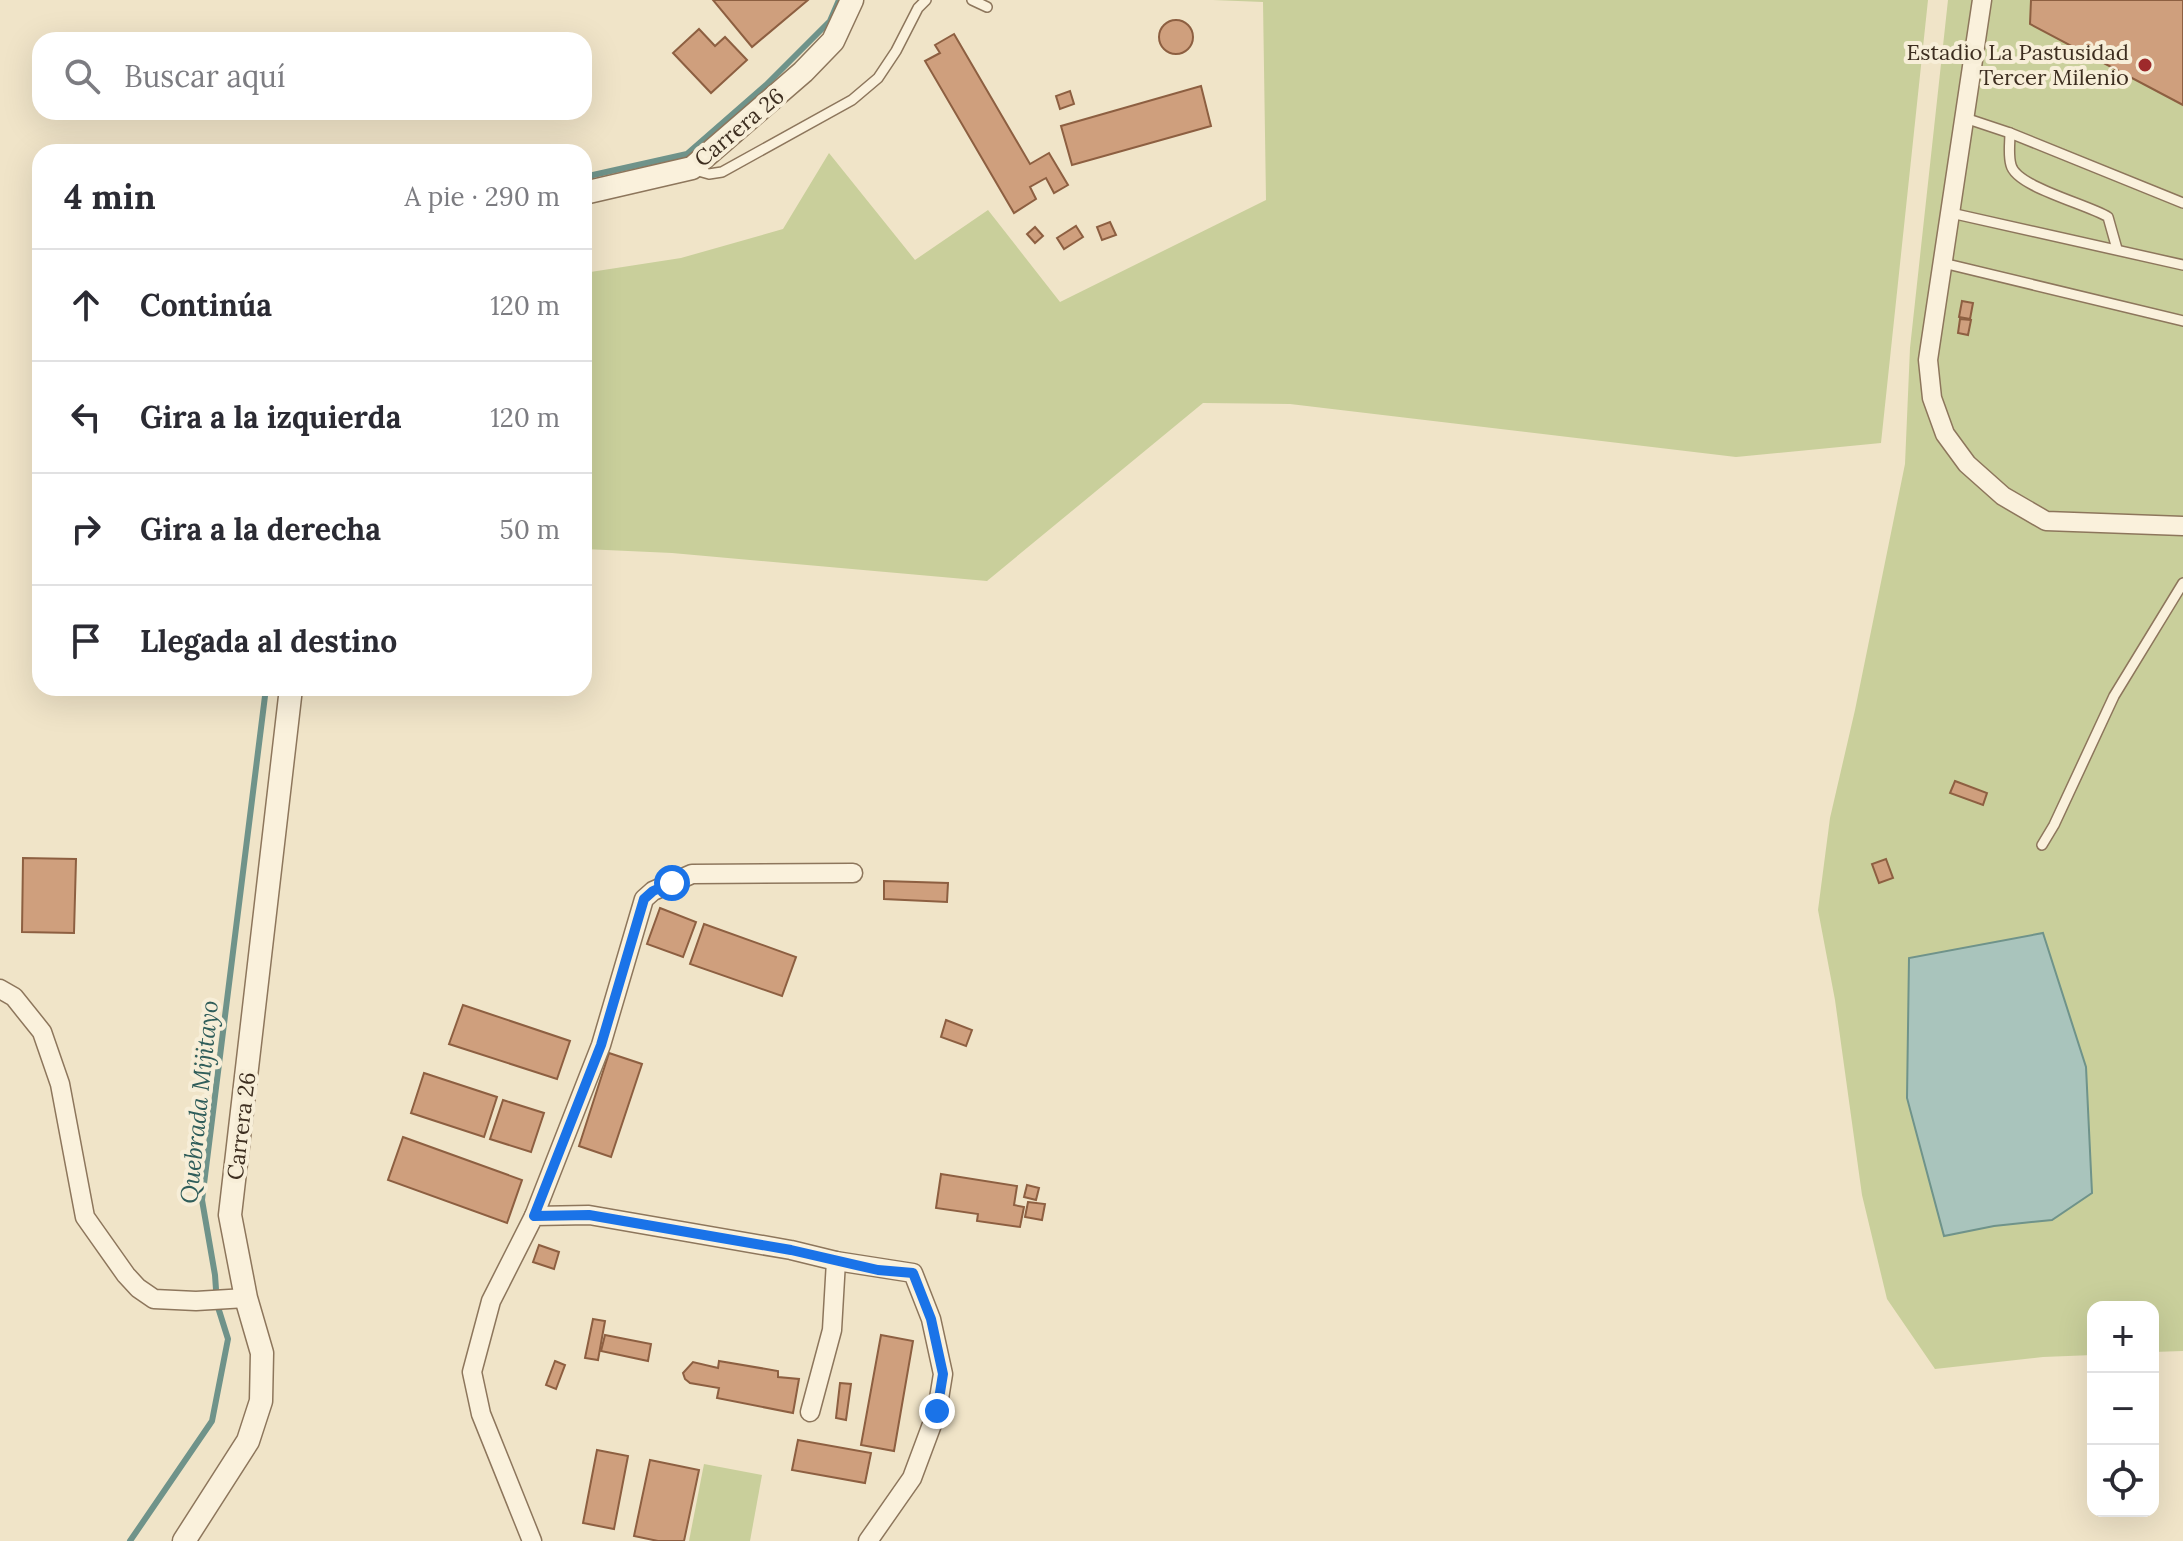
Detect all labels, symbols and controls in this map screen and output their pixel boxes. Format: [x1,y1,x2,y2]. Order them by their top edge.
search box [32,32,592,120]
place label: Estadio La Pastusidad Tercer Milenio [1907,38,2129,91]
icon: search [60,54,104,98]
marker: Estadio La Pastusidad Tercer Milenio [2136,56,2154,74]
text: Buscar aquí [124,57,285,95]
street label: Carrera 26 [688,81,790,173]
text: 4 min [64,175,156,218]
text: A pie · 290 m [405,180,560,213]
icon: ahead [64,283,108,327]
text: Continúa [140,286,272,324]
text: 120 m [490,289,560,322]
icon: left [64,395,108,439]
text: Gira a la izquierda [140,398,401,436]
text: 120 m [490,401,560,434]
icon: right [64,507,108,551]
text: Gira a la derecha [140,510,381,548]
text: 50 m [500,513,560,546]
icon: arrive [64,619,108,663]
text: Llegada al destino [140,622,397,660]
route start [654,865,690,901]
water label: Quebrada Mijitayo [173,999,225,1205]
street label: Carrera 26 [220,1070,262,1182]
map controls [2087,1301,2159,1517]
button: + [2087,1301,2159,1373]
button: − [2087,1373,2159,1445]
route end [919,1393,955,1429]
button: locate [2087,1445,2159,1517]

